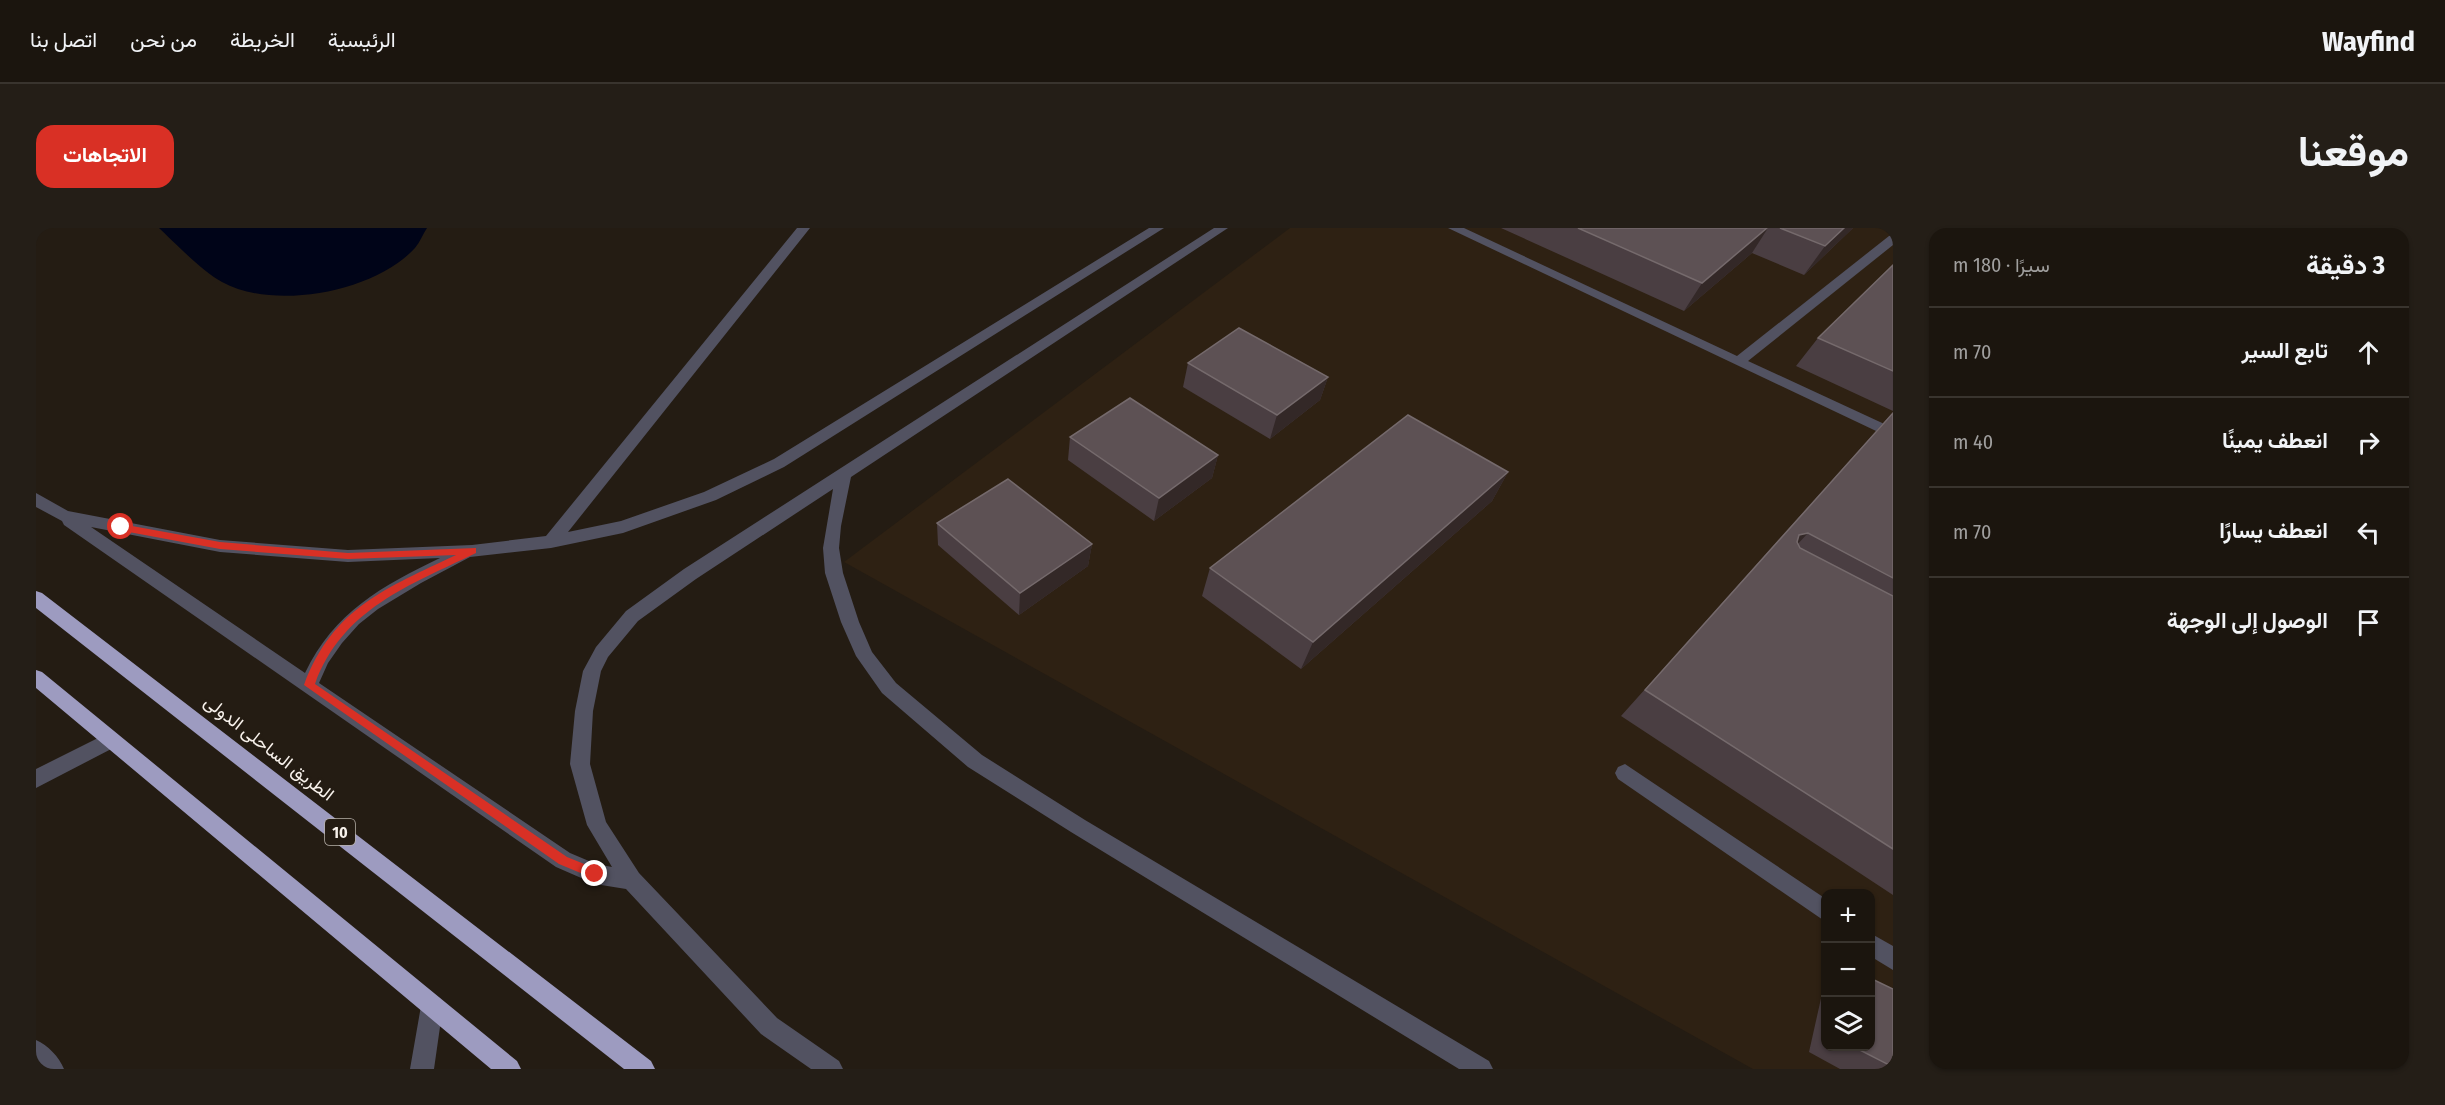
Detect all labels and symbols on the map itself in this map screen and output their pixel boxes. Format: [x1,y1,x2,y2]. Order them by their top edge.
route start [107,513,133,539]
street label: الطريق الساحلى الدولى [200,690,338,806]
road number: 10 [325,819,355,845]
route end [581,860,607,886]

